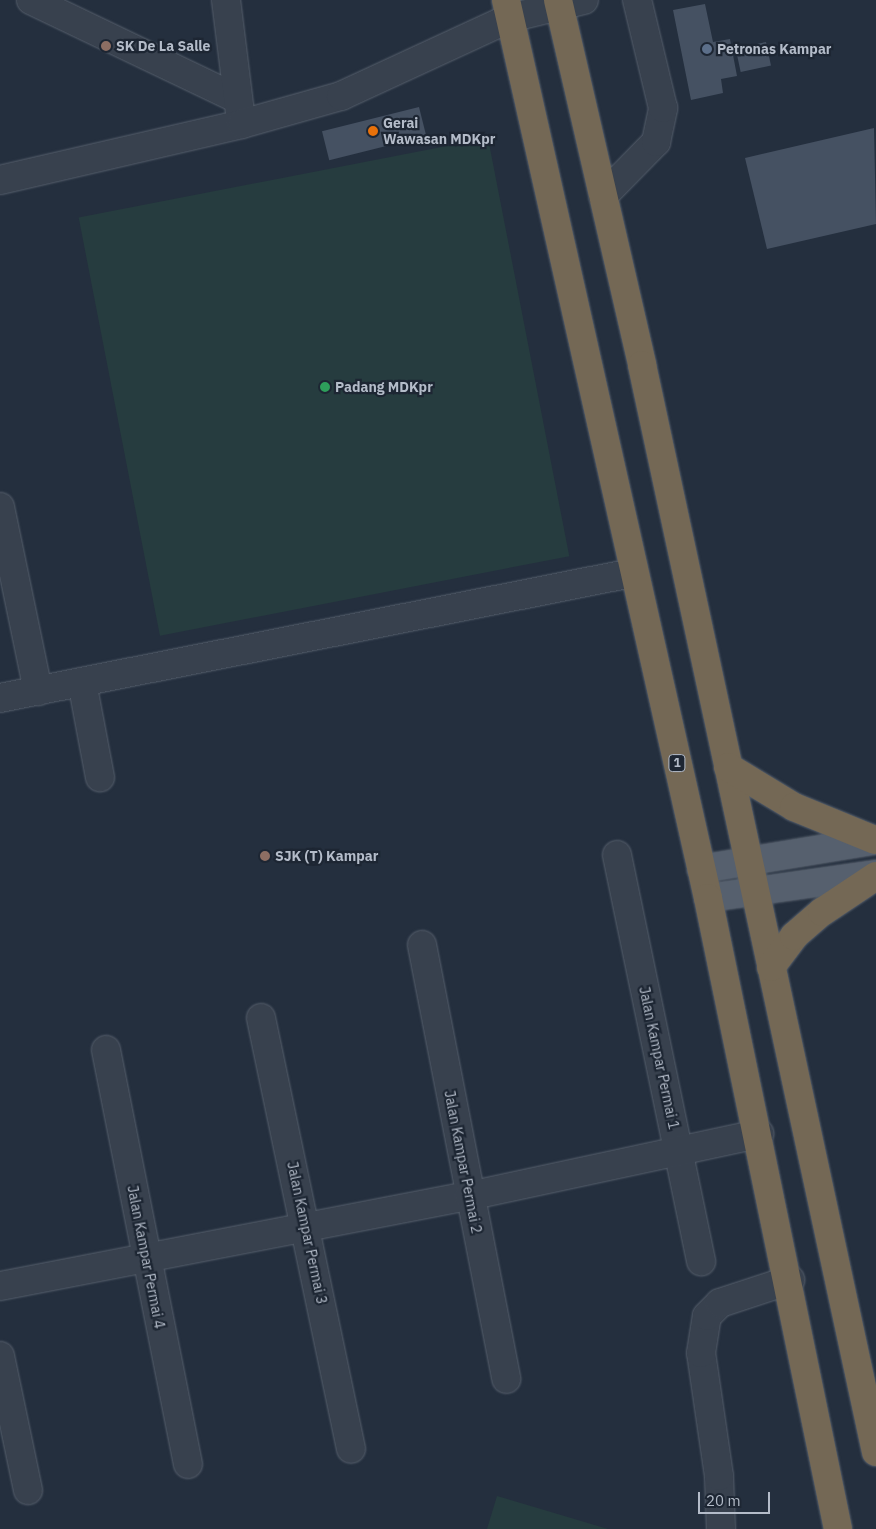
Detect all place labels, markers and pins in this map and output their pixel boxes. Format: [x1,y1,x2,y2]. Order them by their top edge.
place label: SK De La Salle [116,38,210,54]
marker: SK De La Salle [100,40,112,52]
place label: Petronas Kampar [717,41,832,57]
marker: Petronas Kampar [701,43,713,55]
place label: Gerai Wawasan MDKpr [383,115,495,148]
marker: Gerai Wawasan MDKpr [367,125,379,137]
place label: Padang MDKpr [335,379,433,395]
marker: Padang MDKpr [319,381,331,393]
place label: SJK (T) Kampar [275,848,378,864]
marker: SJK (T) Kampar [259,850,271,862]

